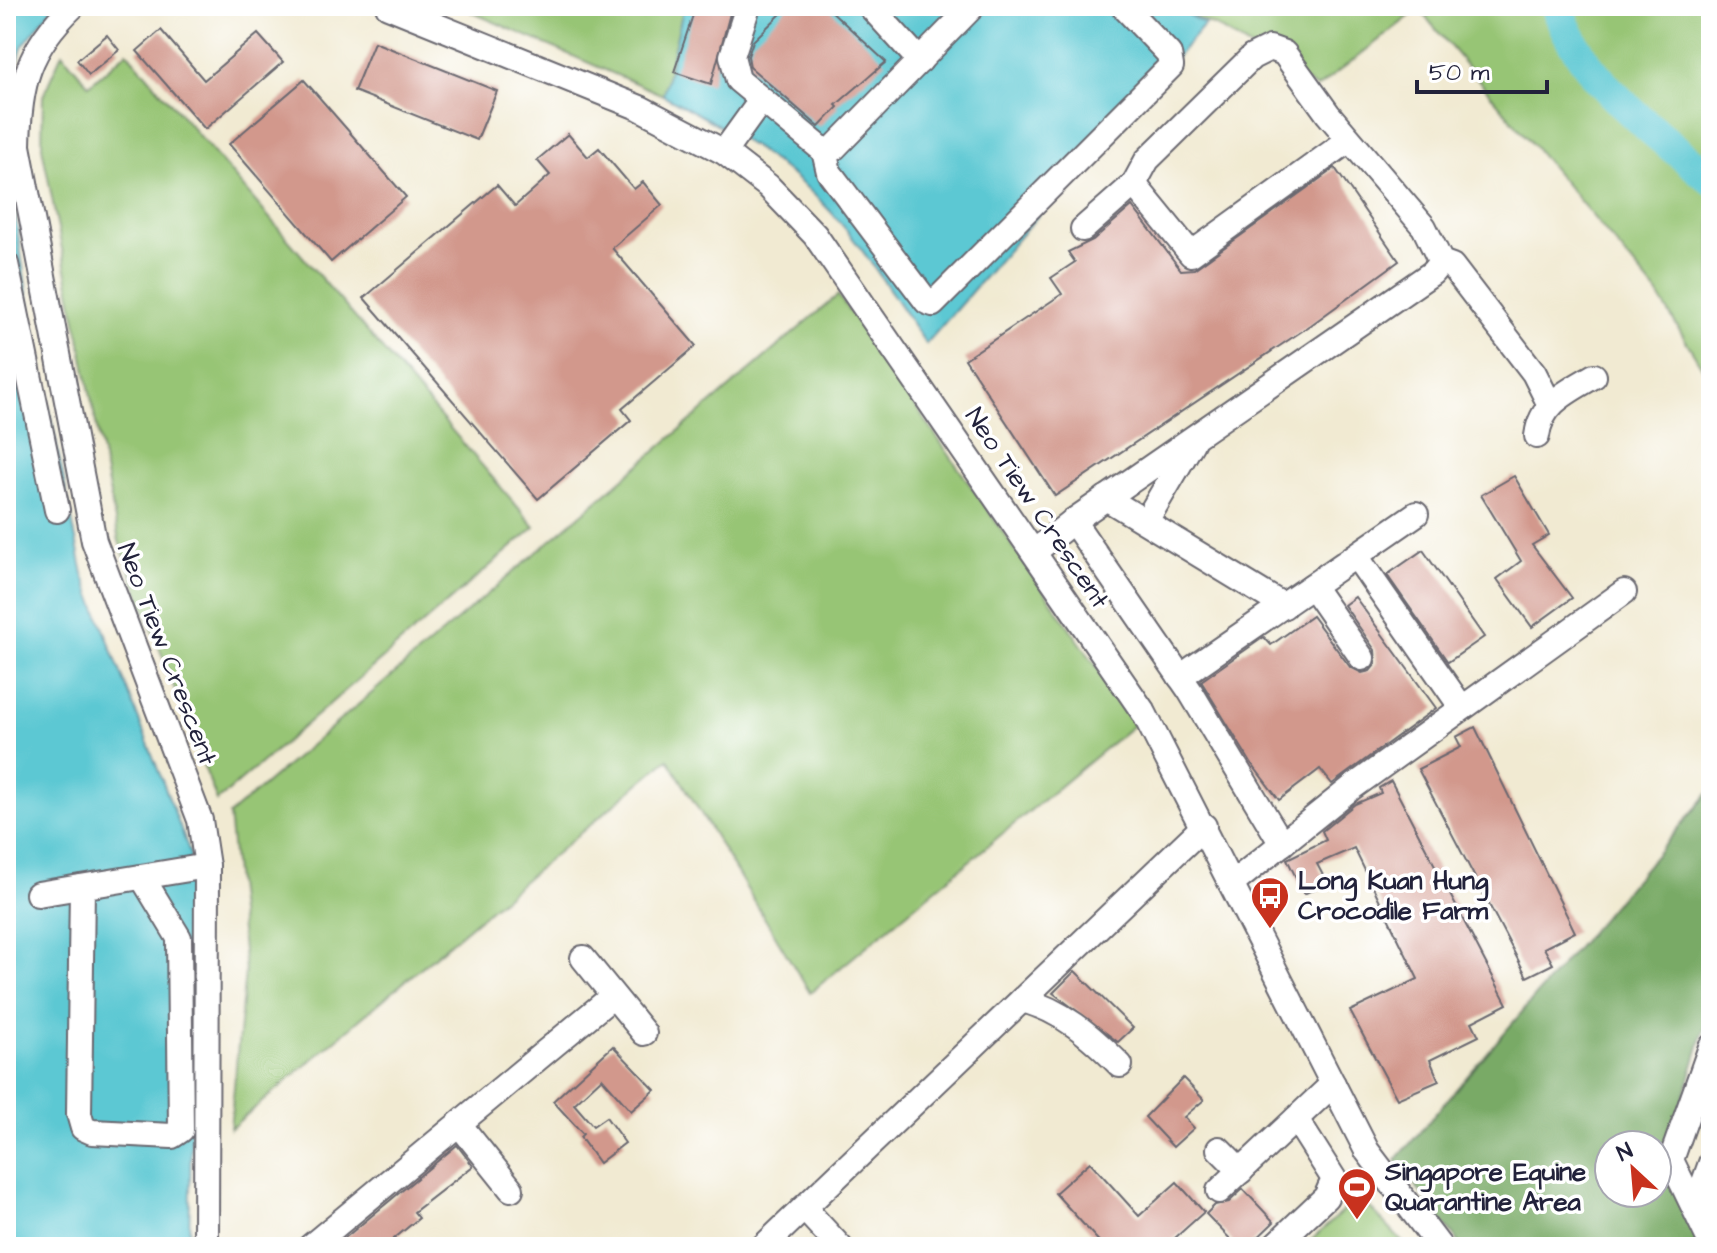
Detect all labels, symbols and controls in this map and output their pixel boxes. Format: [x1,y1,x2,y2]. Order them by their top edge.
scale bar [1417,44,1547,94]
text: 50 m [1429,56,1490,90]
street label: Neo Tiew Crescent [956,401,1118,616]
street label: Neo Tiew Crescent [108,538,226,771]
place label: Long Kuan Hung Crocodile Farm [1298,863,1489,929]
bus stop icon: Long Kuan Hung Crocodile Farm [1249,875,1291,930]
north arrow [1593,1129,1673,1209]
text: N [1612,1135,1638,1169]
place label: Singapore Equine Quarantine Area [1384,1154,1586,1220]
sports icon: Singapore Equine Quarantine Area [1336,1166,1378,1221]

